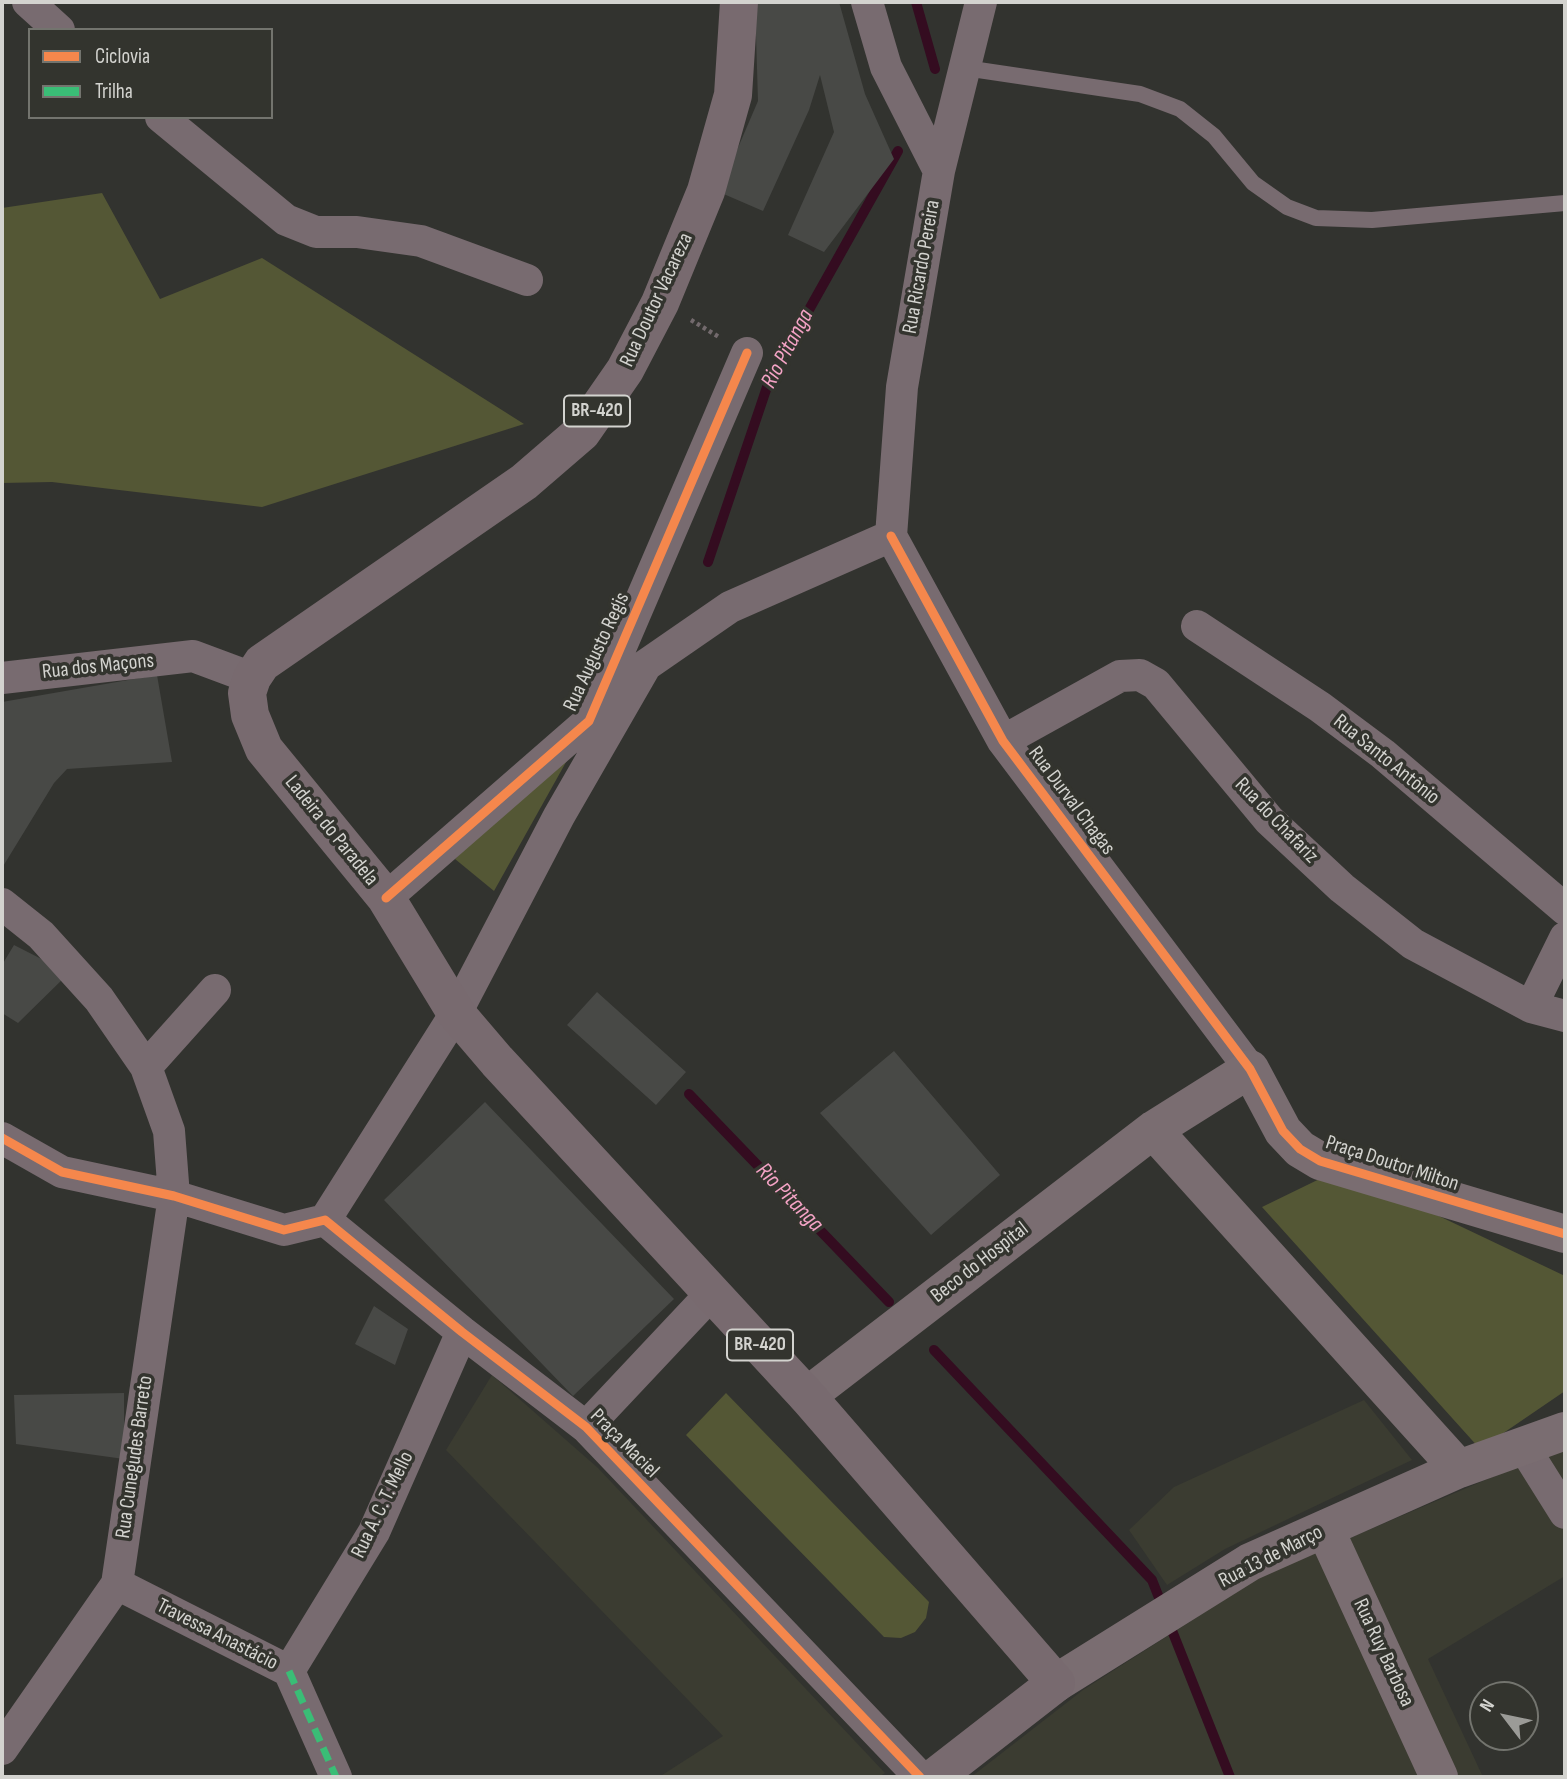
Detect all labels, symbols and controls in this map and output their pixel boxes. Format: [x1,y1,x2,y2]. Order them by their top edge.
legend [28,28,273,119]
text: Ciclovia [95,44,150,69]
text: Trilha [95,79,133,104]
street label: Rua Ricardo Pereira [898,198,946,336]
street label: Rua Doutor Vacareza [615,229,699,371]
water label: Rio Pitanga [756,305,820,393]
road number: BR-420 [564,396,630,426]
street label: Rua Augusto Regis [558,589,636,715]
street label: Rua dos Maçons [41,649,155,685]
street label: Rua Santo Antônio [1328,709,1444,811]
street label: Rua Durval Chagas [1022,742,1120,860]
street label: Ladeira do Paradela [279,771,383,891]
street label: Rua do Chafariz [1229,773,1323,869]
street label: Praça Doutor Milton [1322,1131,1462,1197]
water label: Rio Pitanga [749,1158,829,1238]
street label: Beco do Hospital [926,1217,1034,1309]
road number: BR-420 [727,1330,793,1360]
street label: Rua Cunegudes Barreto [111,1374,159,1540]
street label: Praça Maciel [584,1404,664,1484]
street label: Rua A. C. T. Mello [346,1448,420,1562]
street label: Rua 13 de Março [1215,1520,1327,1594]
street label: Travessa Anastácio [152,1594,282,1676]
street label: Rua Ruy Barbosa [1347,1595,1419,1711]
north arrow [1469,1681,1539,1751]
text: N [1475,1695,1500,1716]

